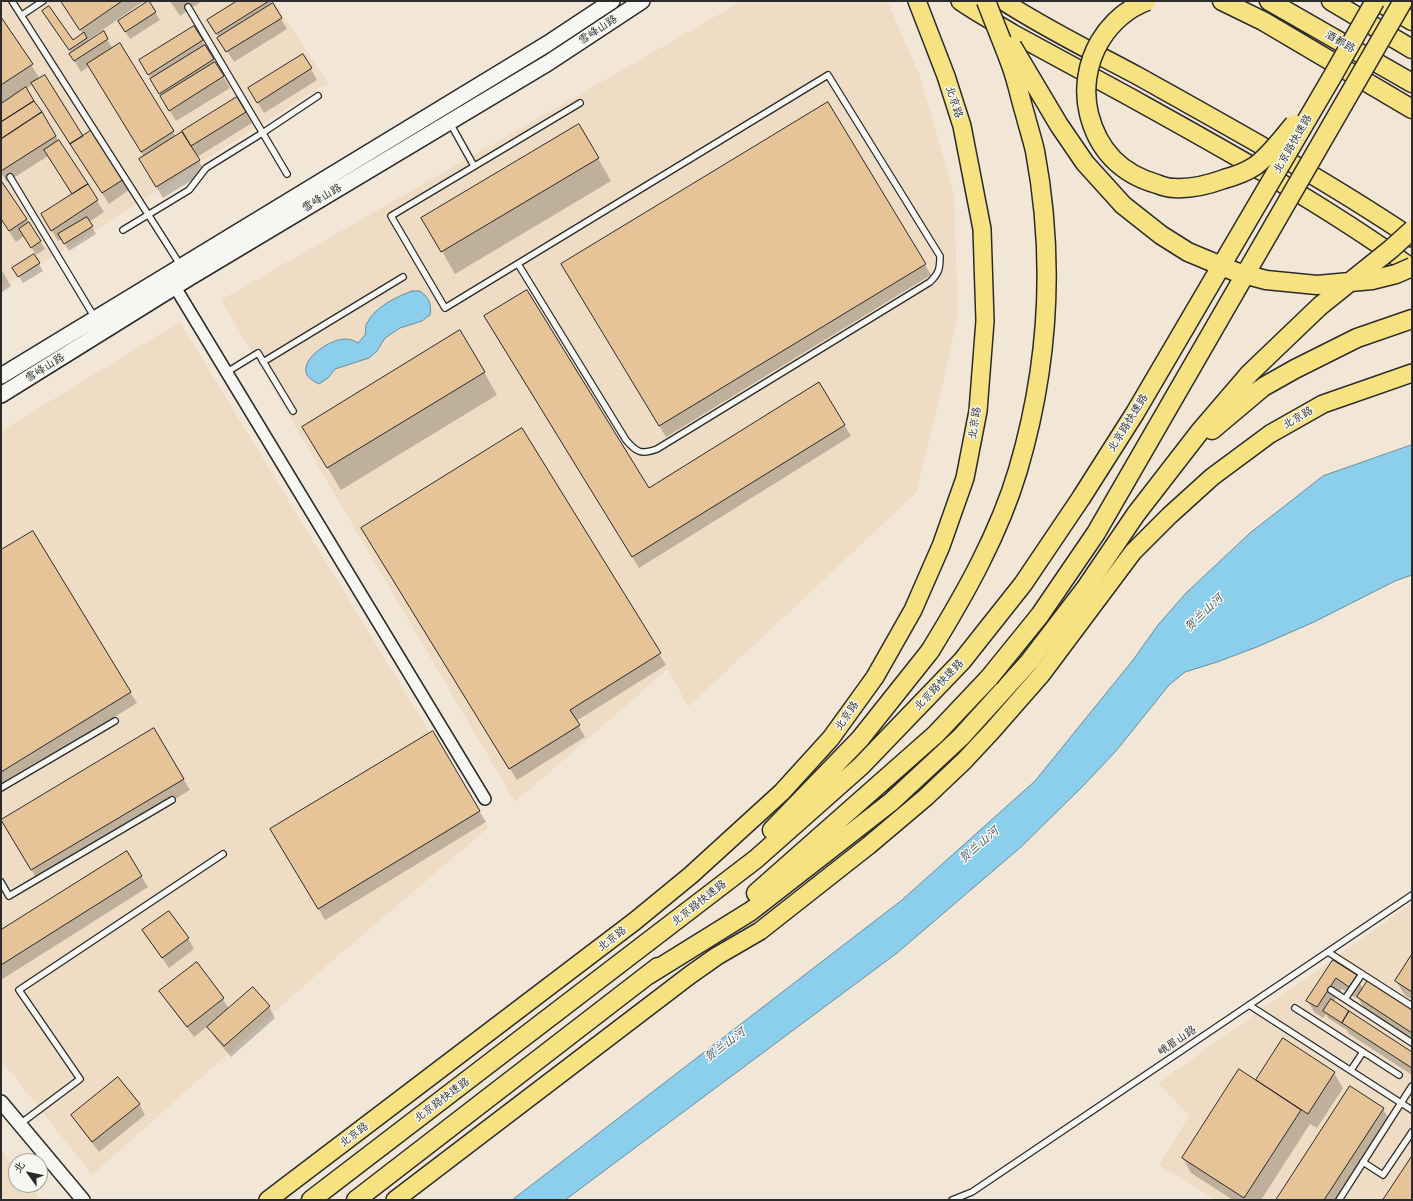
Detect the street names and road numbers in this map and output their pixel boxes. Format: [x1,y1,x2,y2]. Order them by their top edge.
street label: 雪峰山路 [576,12,620,48]
street label: 酒都路 [1322,28,1358,56]
street label: 北京路 [943,84,965,120]
street label: 北京路快速路 [1271,112,1315,176]
street label: 雪峰山路 [300,181,344,215]
street label: 雪峰山路 [23,351,67,385]
street label: 北京路快速路 [1105,392,1151,454]
street label: 北京路 [1280,404,1316,432]
street label: 北京路 [966,406,984,440]
street label: 北京路快速路 [911,657,967,713]
street label: 北京路 [832,699,862,733]
street label: 北京路快速路 [669,877,729,929]
street label: 北京路 [595,924,629,954]
street label: 峨眉山路 [1155,1023,1199,1059]
street label: 北京路快速路 [412,1075,472,1125]
street label: 北京路 [337,1120,371,1150]

